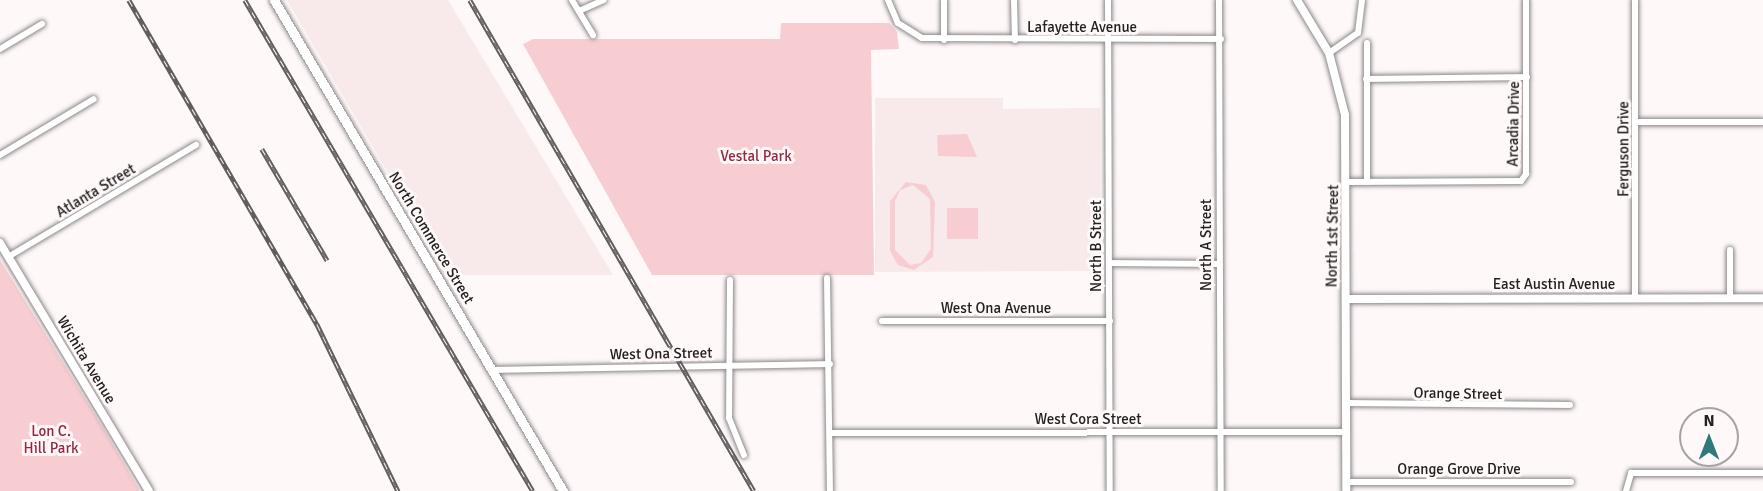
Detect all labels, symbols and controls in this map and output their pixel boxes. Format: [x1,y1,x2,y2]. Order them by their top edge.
street label: Lafayette Avenue [1027,19,1137,37]
street label: Arcadia Drive [1504,81,1524,167]
street label: Ferguson Drive [1615,101,1633,197]
park label: Vestal Park [720,148,792,166]
street label: Atlanta Street [53,160,139,222]
street label: North Commerce Street [384,169,478,307]
street label: North 1st Street [1323,184,1343,288]
street label: North A Street [1198,199,1216,291]
street label: North B Street [1088,200,1106,292]
street label: East Austin Avenue [1493,276,1615,294]
street label: West Ona Avenue [941,300,1051,318]
street label: Wichita Avenue [53,313,119,407]
street label: West Ona Street [609,344,713,364]
street label: Orange Street [1413,384,1503,404]
north arrow [1679,407,1739,467]
street label: West Cora Street [1035,411,1141,429]
text: N [1703,411,1715,431]
park label: Lon C. Hill Park [24,422,78,457]
street label: Orange Grove Drive [1397,461,1521,479]

